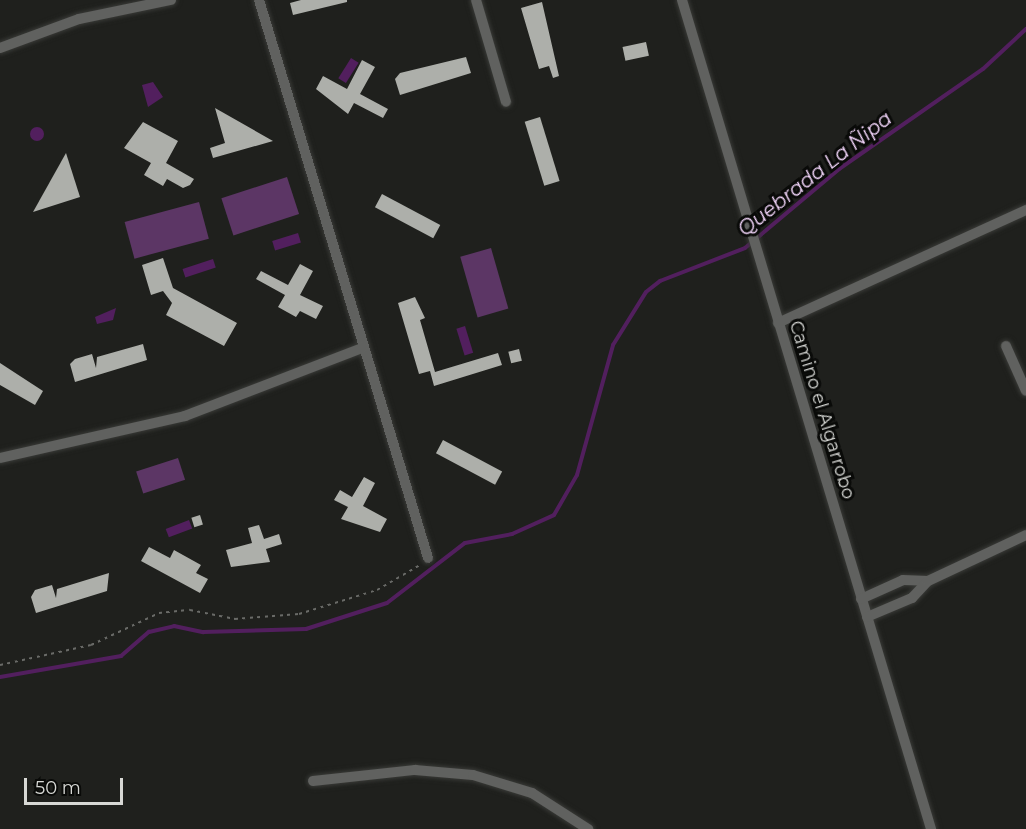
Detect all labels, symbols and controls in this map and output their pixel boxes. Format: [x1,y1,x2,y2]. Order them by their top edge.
water label: Quebrada La Ñipa [733,106,897,242]
street label: Camino el Algarrobo [785,318,859,502]
scale bar [27,766,126,804]
text: 50 m [35,777,81,799]

